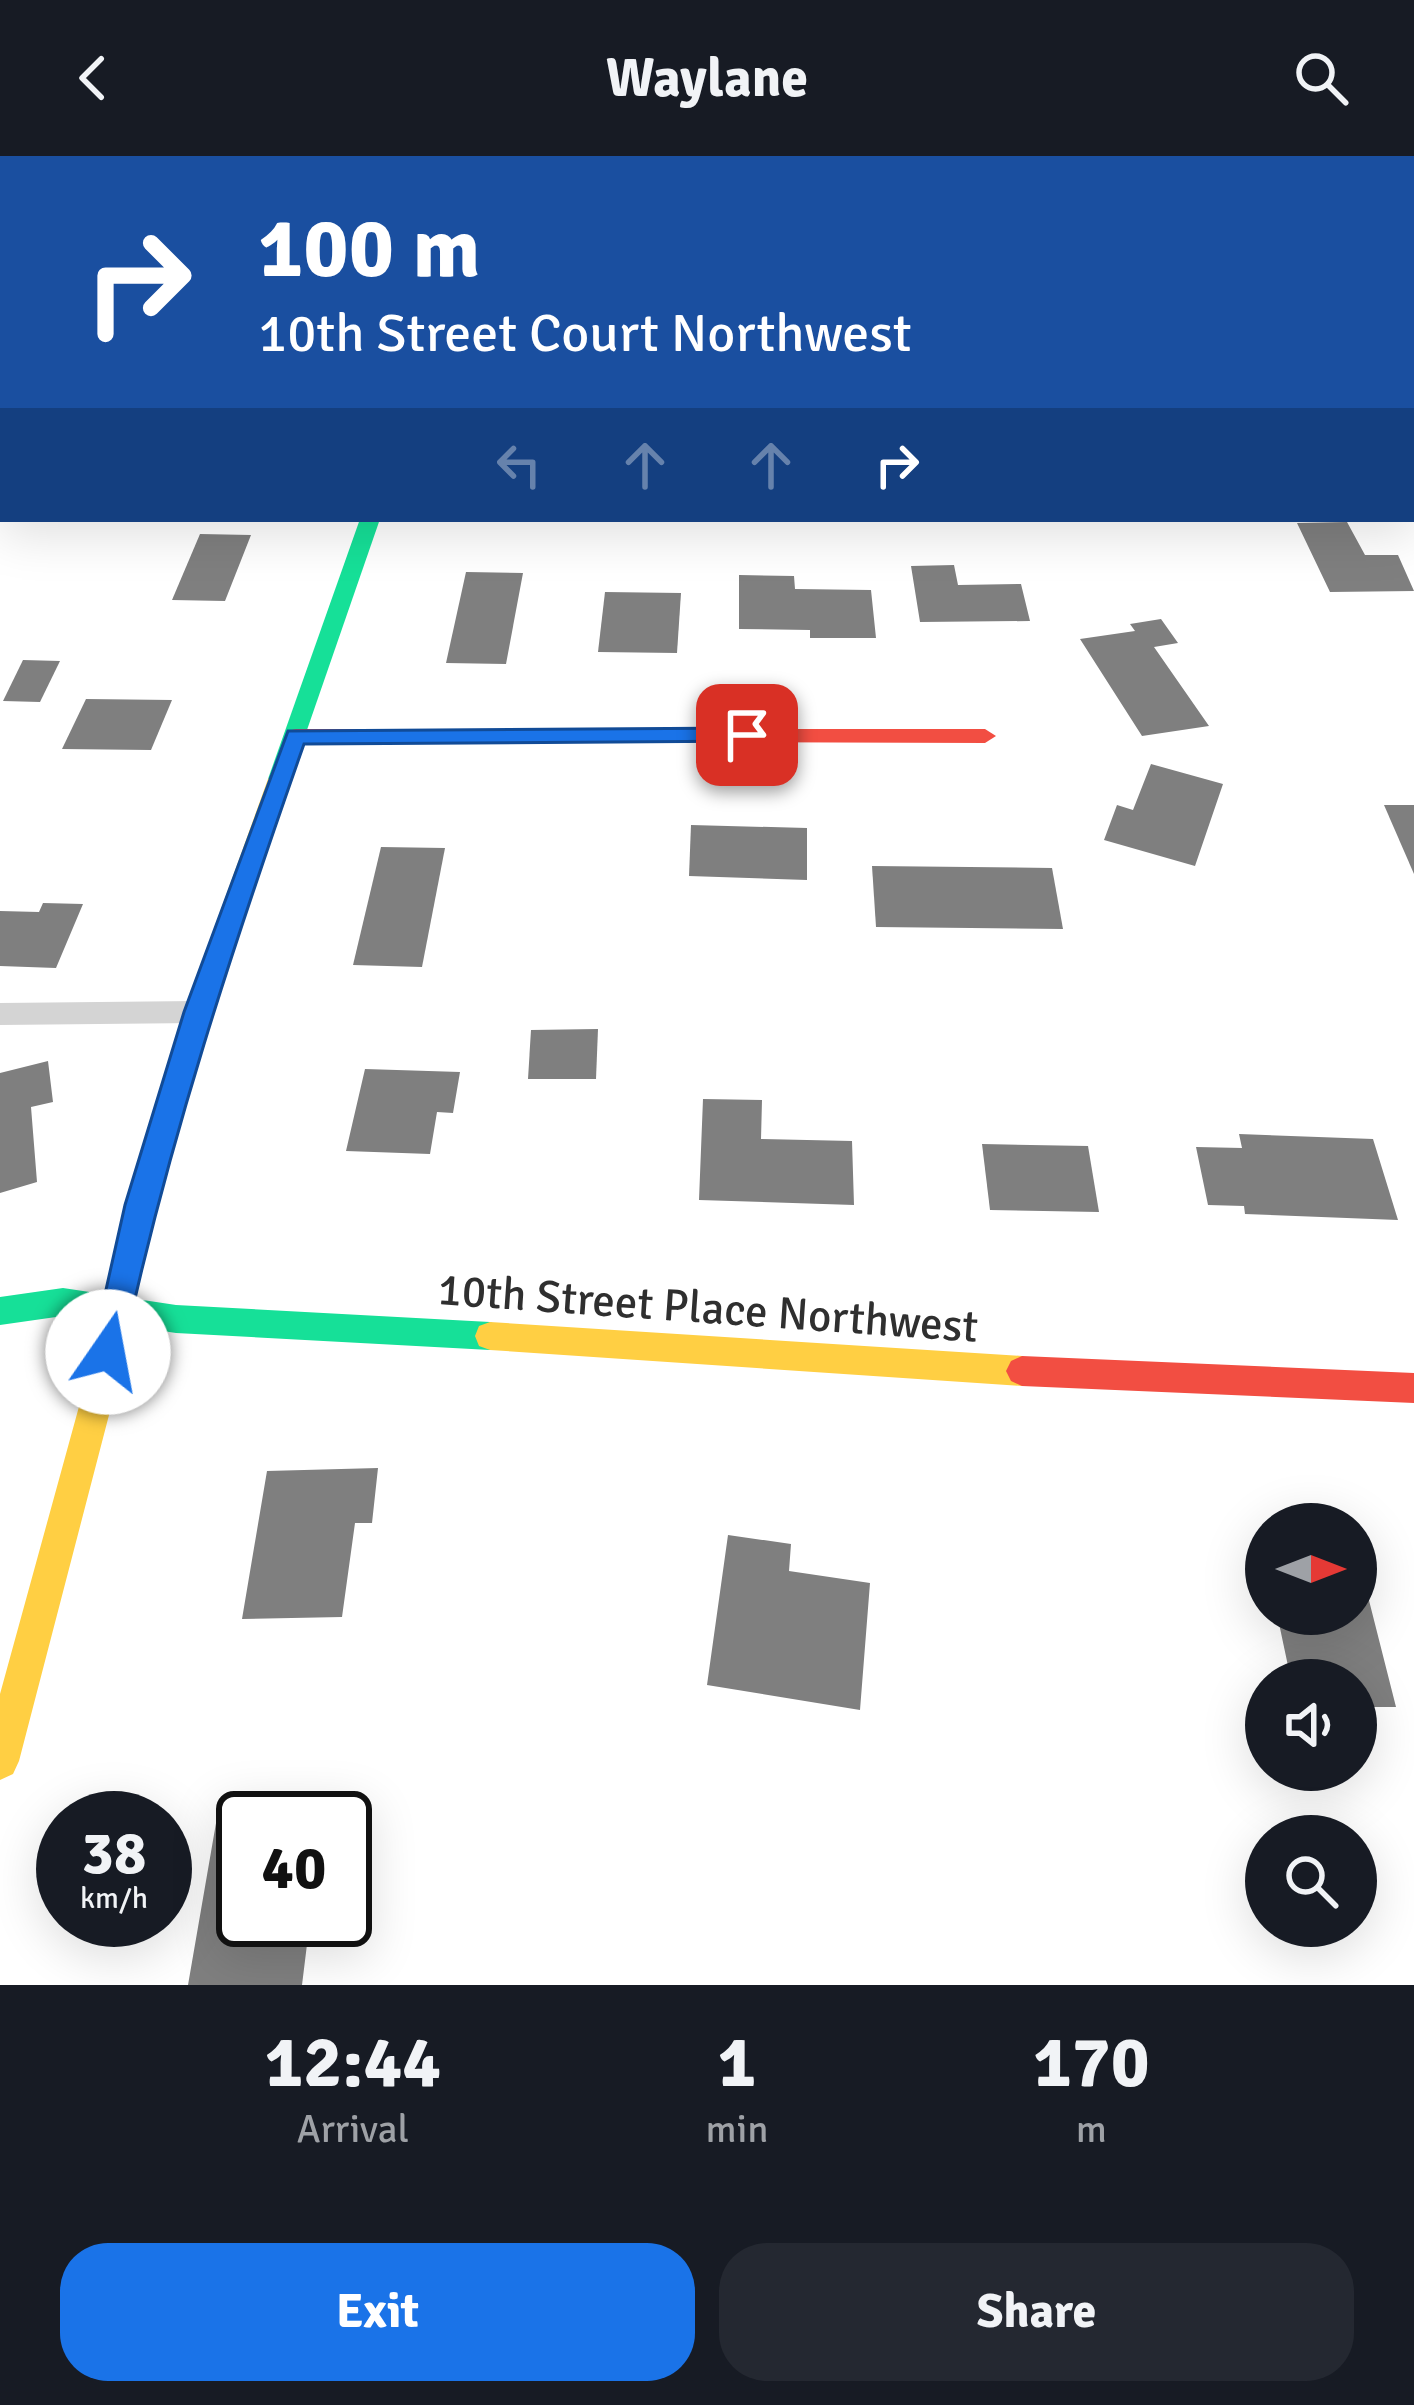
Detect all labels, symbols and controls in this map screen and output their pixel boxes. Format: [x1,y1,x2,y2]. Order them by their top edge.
icon: back [60,45,126,111]
text: Waylane [606,45,808,112]
icon: search [1288,45,1354,111]
text: 100 m [258,197,480,301]
icon: right [60,204,216,360]
text: 10th Street Court Northwest [258,300,912,367]
icon: left [486,432,552,498]
icon: ahead [612,432,678,498]
icon: ahead [738,432,804,498]
icon: right [864,432,930,498]
pin [696,684,798,786]
icon: arrive [714,702,780,768]
street label: 10th Street Place Northwest [436,1262,980,1355]
position arrow [45,1289,171,1415]
north arrow [1245,1503,1377,1635]
map controls [1245,1503,1377,1947]
button: sound [1245,1659,1377,1791]
speed limit sign: 40 [216,1791,372,1947]
button: search [1245,1815,1377,1947]
text: 38 [82,1817,146,1891]
text: km/h [80,1880,148,1917]
text: 12:44 [264,2018,441,2107]
text: 1 [718,2018,756,2107]
text: 170 [1033,2018,1150,2107]
text: Arrival [297,2105,409,2153]
text: min [706,2105,769,2153]
text: m [1076,2105,1107,2153]
button: Exit [60,2243,695,2381]
button: Share [719,2243,1354,2381]

